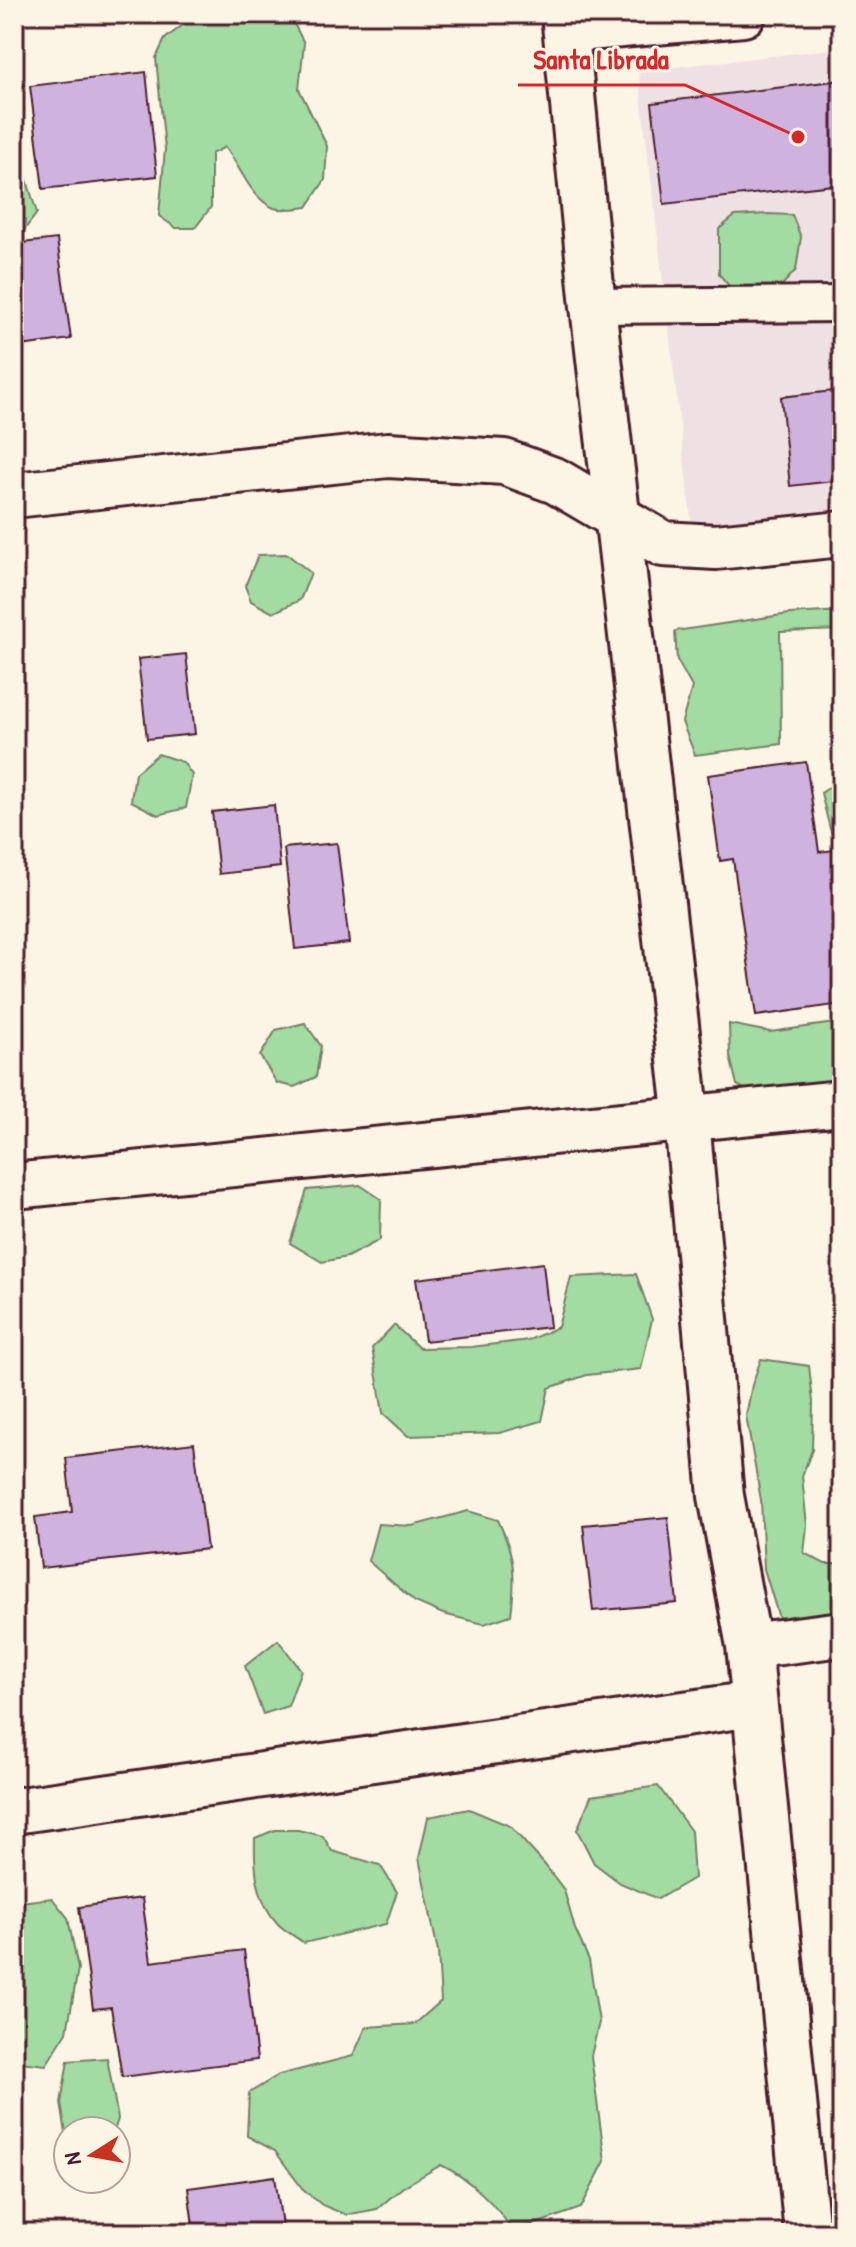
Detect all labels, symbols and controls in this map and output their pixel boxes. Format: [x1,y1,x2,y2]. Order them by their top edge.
callout: Santa Librada [518,33,685,85]
text: Santa Librada [533,40,669,78]
north arrow [52,2115,132,2195]
text: N [56,2150,88,2167]

